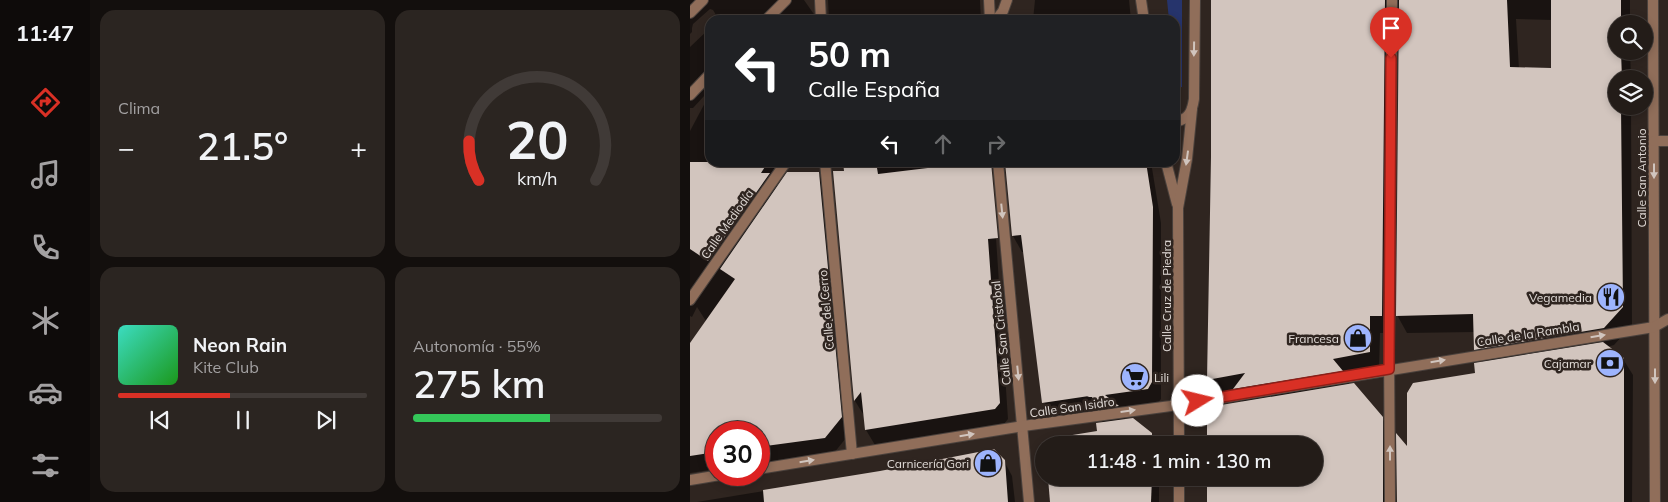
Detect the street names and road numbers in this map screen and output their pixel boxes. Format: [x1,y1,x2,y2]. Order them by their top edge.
street label: Calle San Antonio [1634,128,1649,228]
street label: Calle Mediodía [697,186,757,262]
street label: Calle Cruz de Piedra [1159,240,1174,352]
street label: Calle del Cerro [815,269,837,351]
street label: Calle San Cristobal [988,280,1014,386]
street label: Calle de la Rambla [1476,318,1580,350]
street label: Calle San Isidro [1029,394,1116,420]

